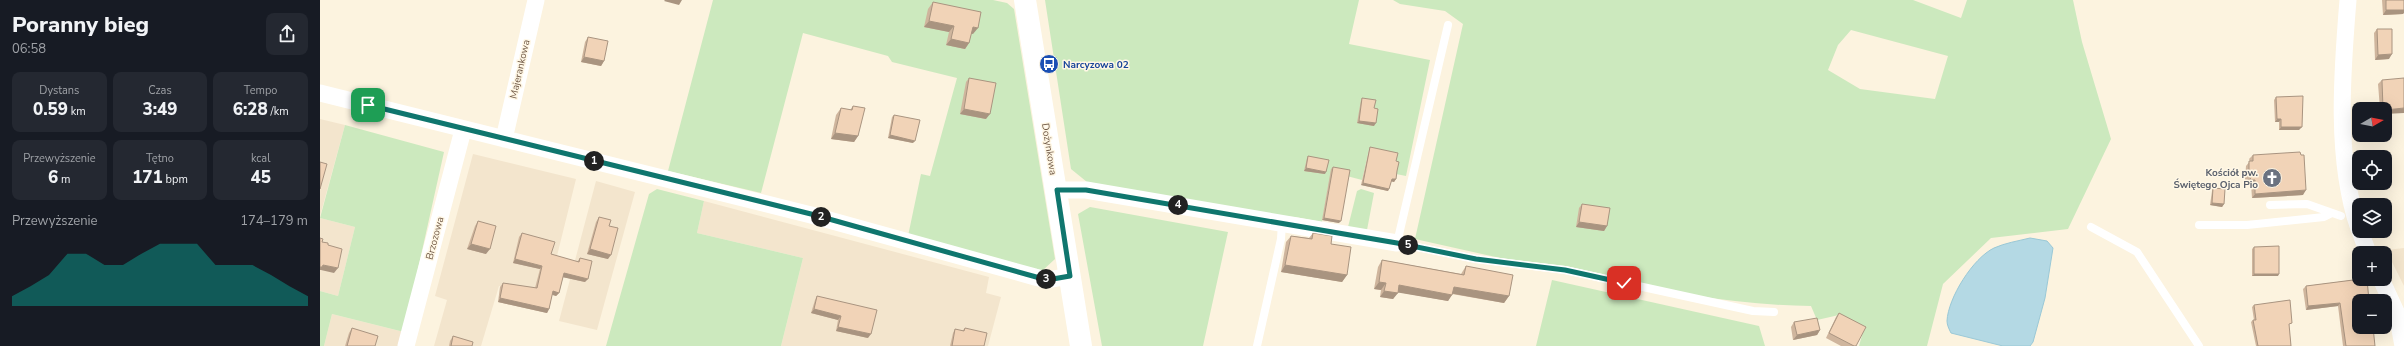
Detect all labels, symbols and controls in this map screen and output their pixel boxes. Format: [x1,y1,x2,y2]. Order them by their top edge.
text: Poranny bieg [12,10,149,40]
button: share [266,13,308,55]
street label: Majerankowa [506,38,534,100]
text: 06:58 [12,40,46,58]
bus stop icon: Narcyzowa 02 [1038,53,1060,75]
place label: Narcyzowa 02 [1063,58,1129,72]
text: Dystans [39,83,79,98]
text: Czas [148,83,172,98]
text: Tempo [244,83,277,98]
pin [351,88,385,122]
icon: arrive [357,94,379,116]
text: 0.59 [33,98,68,121]
text: 3:49 [142,98,178,121]
text: 6:28 [233,98,268,121]
north arrow [2352,102,2392,142]
map controls [2352,102,2392,334]
text: km [68,104,86,119]
text: /km [268,104,289,119]
street label: Dożynkowa [1038,122,1060,176]
button: locate [2352,150,2392,190]
text: Przewyższenie [23,151,96,166]
text: Tętno [146,151,174,166]
text: kcal [251,151,270,166]
pin: 1 [584,151,604,171]
text: 1 [591,153,597,168]
text: 6 [48,166,58,189]
text: 171 [132,166,163,189]
text: 45 [250,166,271,189]
place label: Kościół pw. Świętego Ojca Pio [2173,166,2258,192]
church icon: Kościół pw. Świętego Ojca Pio [2261,167,2283,189]
text: m [58,172,71,187]
text: bpm [163,172,188,187]
pin: 4 [1168,195,1188,215]
text: 4 [1175,197,1181,212]
button: layers [2352,198,2392,238]
pin: 2 [811,207,831,227]
text: 2 [818,209,824,224]
text: Przewyższenie [12,212,98,230]
text: 174–179 m [240,212,308,230]
street label: Brzozowa [423,215,447,261]
pin: 5 [1398,235,1418,255]
text: 5 [1405,237,1411,252]
button: + [2352,246,2392,286]
pin [1607,266,1641,300]
pin: 3 [1036,269,1056,289]
text: 3 [1043,271,1049,286]
icon: check [1613,272,1635,294]
button: − [2352,294,2392,334]

